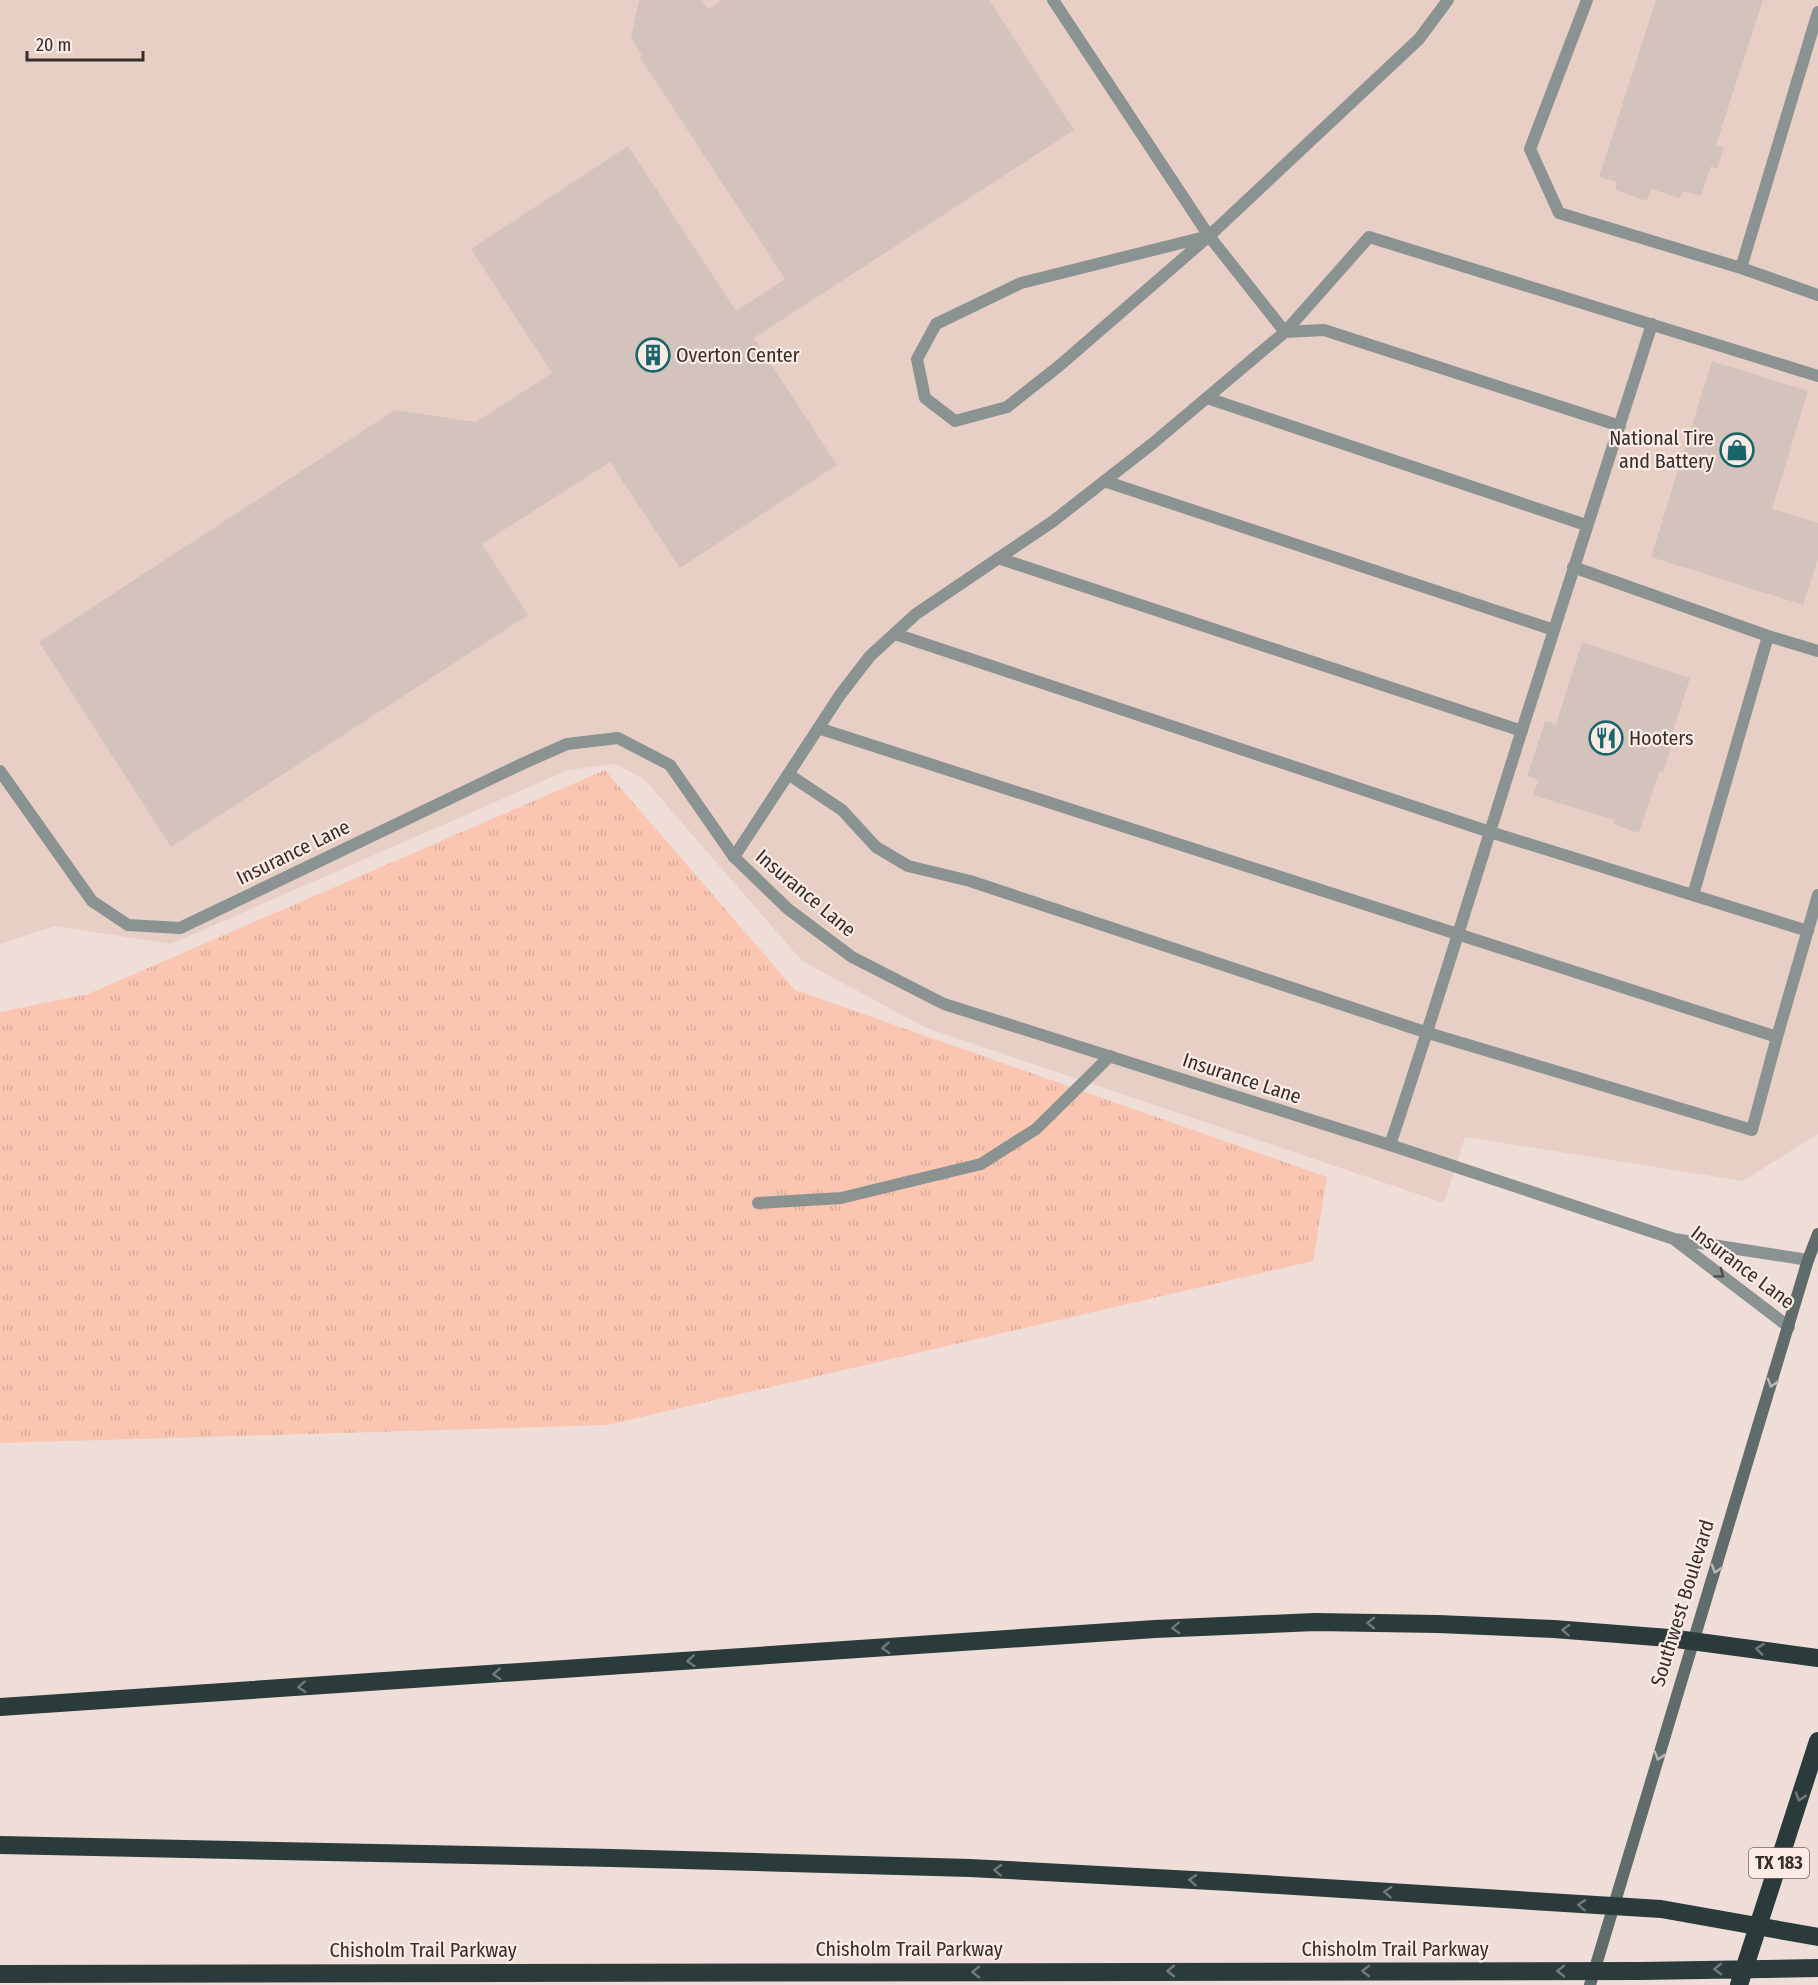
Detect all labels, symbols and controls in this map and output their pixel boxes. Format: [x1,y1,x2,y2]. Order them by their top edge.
scale bar [27,24,142,62]
text: 20 m [36,34,71,56]
building icon: Overton Center [635,337,671,373]
place label: Overton Center [676,343,800,367]
place label: National Tire and Battery [1609,426,1714,473]
shop icon: National Tire and Battery [1719,432,1755,468]
restaurant icon: Hooters [1588,720,1624,756]
place label: Hooters [1629,726,1694,750]
street label: Insurance Lane [232,814,354,890]
street label: Insurance Lane [751,844,861,942]
street label: Insurance Lane [1180,1048,1304,1108]
street label: Insurance Lane [1687,1220,1799,1314]
one-way arrow [1714,1267,1725,1278]
one-way arrow [1767,1377,1779,1388]
street label: Southwest Boulevard [1645,1517,1719,1689]
one-way arrow [1711,1563,1723,1574]
one-way arrow [1367,1617,1376,1629]
one-way arrow [1172,1622,1181,1635]
one-way arrow [1562,1624,1571,1637]
one-way arrow [882,1642,891,1655]
one-way arrow [1755,1644,1765,1656]
one-way arrow [687,1655,696,1668]
one-way arrow [492,1668,501,1681]
one-way arrow [298,1680,307,1693]
one-way arrow [1654,1750,1666,1761]
one-way arrow [1795,1791,1808,1802]
road number: TX 183 [1749,1848,1809,1878]
one-way arrow [994,1863,1003,1876]
one-way arrow [1188,1873,1197,1886]
one-way arrow [1383,1885,1392,1898]
one-way arrow [1578,1898,1587,1911]
street label: Chisholm Trail Parkway [815,1937,1003,1961]
street label: Chisholm Trail Parkway [1301,1937,1489,1961]
street label: Chisholm Trail Parkway [329,1938,517,1962]
one-way arrow [1713,1963,1722,1975]
one-way arrow [1167,1965,1176,1977]
one-way arrow [1362,1965,1371,1977]
one-way arrow [1557,1965,1566,1977]
one-way arrow [972,1966,981,1978]

